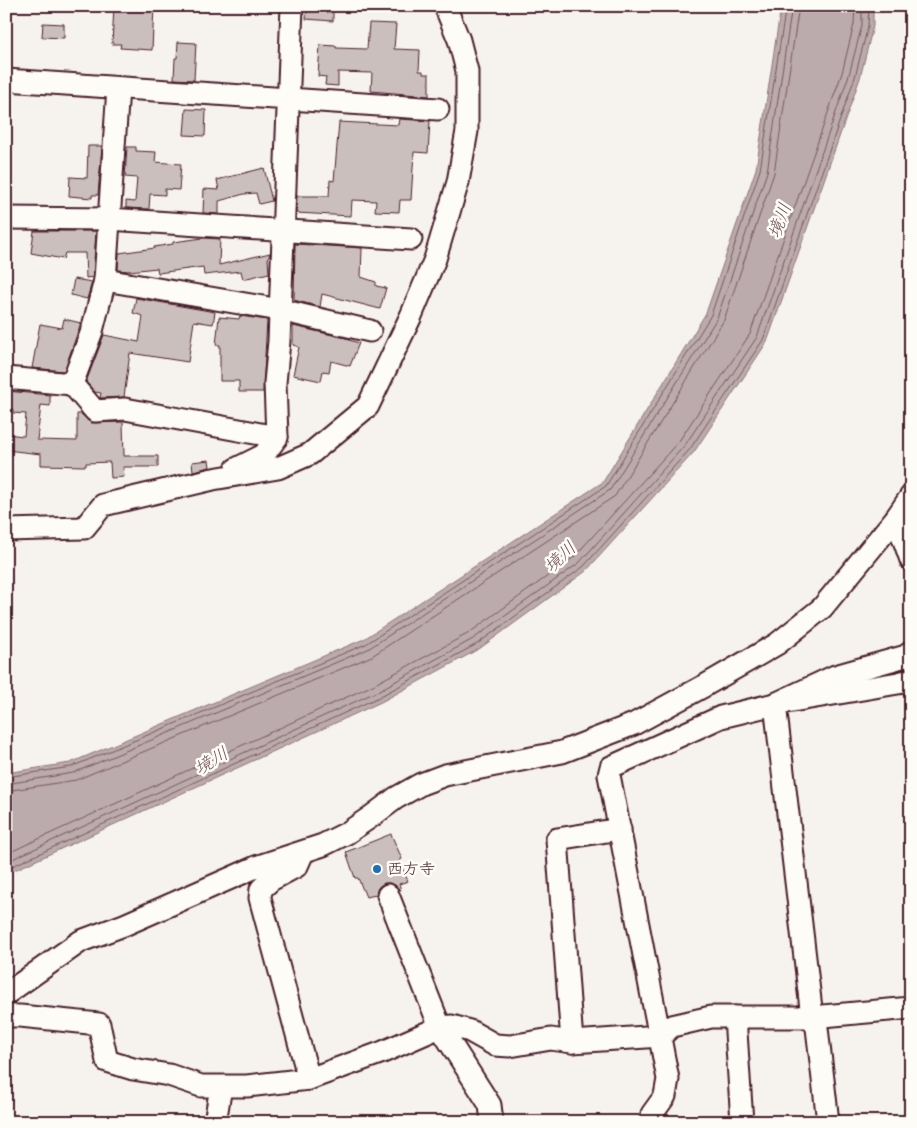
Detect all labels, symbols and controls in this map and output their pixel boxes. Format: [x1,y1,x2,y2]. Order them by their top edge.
water label: 境川 [761,199,801,243]
water label: 境川 [538,535,584,581]
water label: 境川 [189,740,235,784]
place label: 西方寺 [387,857,435,882]
marker: 西方寺 [371,863,383,875]

